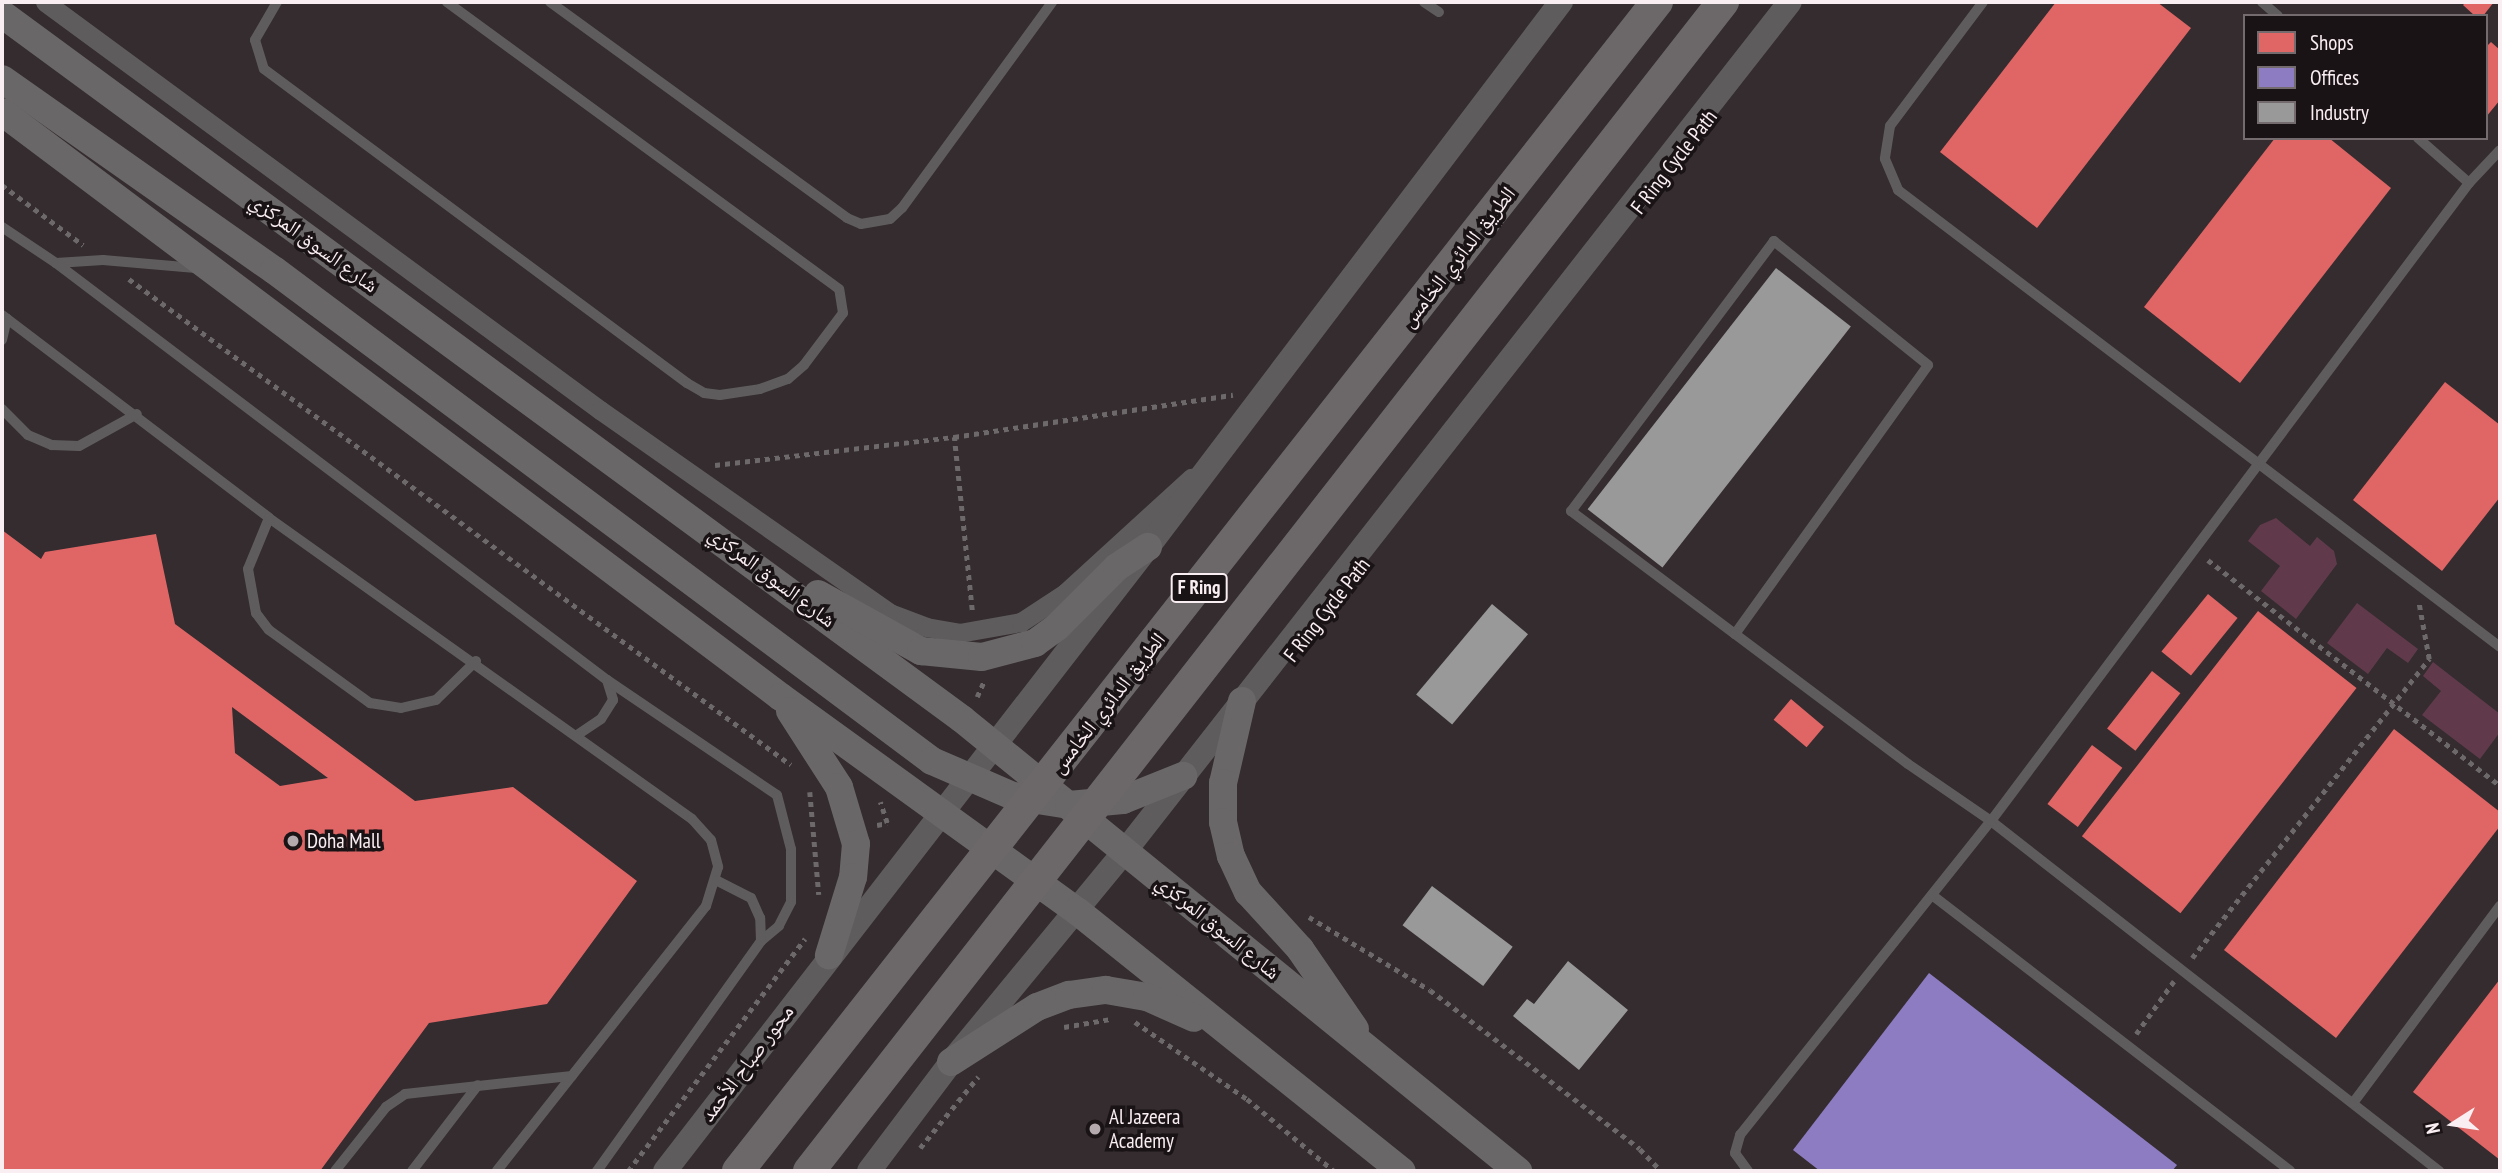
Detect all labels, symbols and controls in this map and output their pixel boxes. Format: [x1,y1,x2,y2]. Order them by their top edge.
legend [2243,14,2488,140]
text: Shops [2310,29,2354,56]
text: Offices [2310,64,2359,91]
text: Industry [2310,99,2369,126]
street label: F Ring Cycle Path [1626,105,1722,219]
street label: الطريق الدائري الخامس [1395,181,1521,333]
street label: شارع السوق المركزي [245,188,383,298]
street label: شارع السوق المركزي [704,521,840,633]
street label: F Ring Cycle Path [1279,553,1375,667]
road number: F Ring [1169,572,1229,604]
street label: الطريق الدائري الخامس [1045,627,1171,779]
place label: Doha Mall [307,828,381,854]
marker: Doha Mall [285,833,301,849]
street label: شارع السوق المركزي [1151,869,1285,985]
street label: محور صباح الأحمد [695,1000,799,1126]
north arrow [2418,1089,2488,1159]
place label: Al Jazeera Academy [1109,1104,1180,1154]
marker: Al Jazeera Academy [1087,1121,1103,1137]
text: N [2420,1121,2445,1136]

